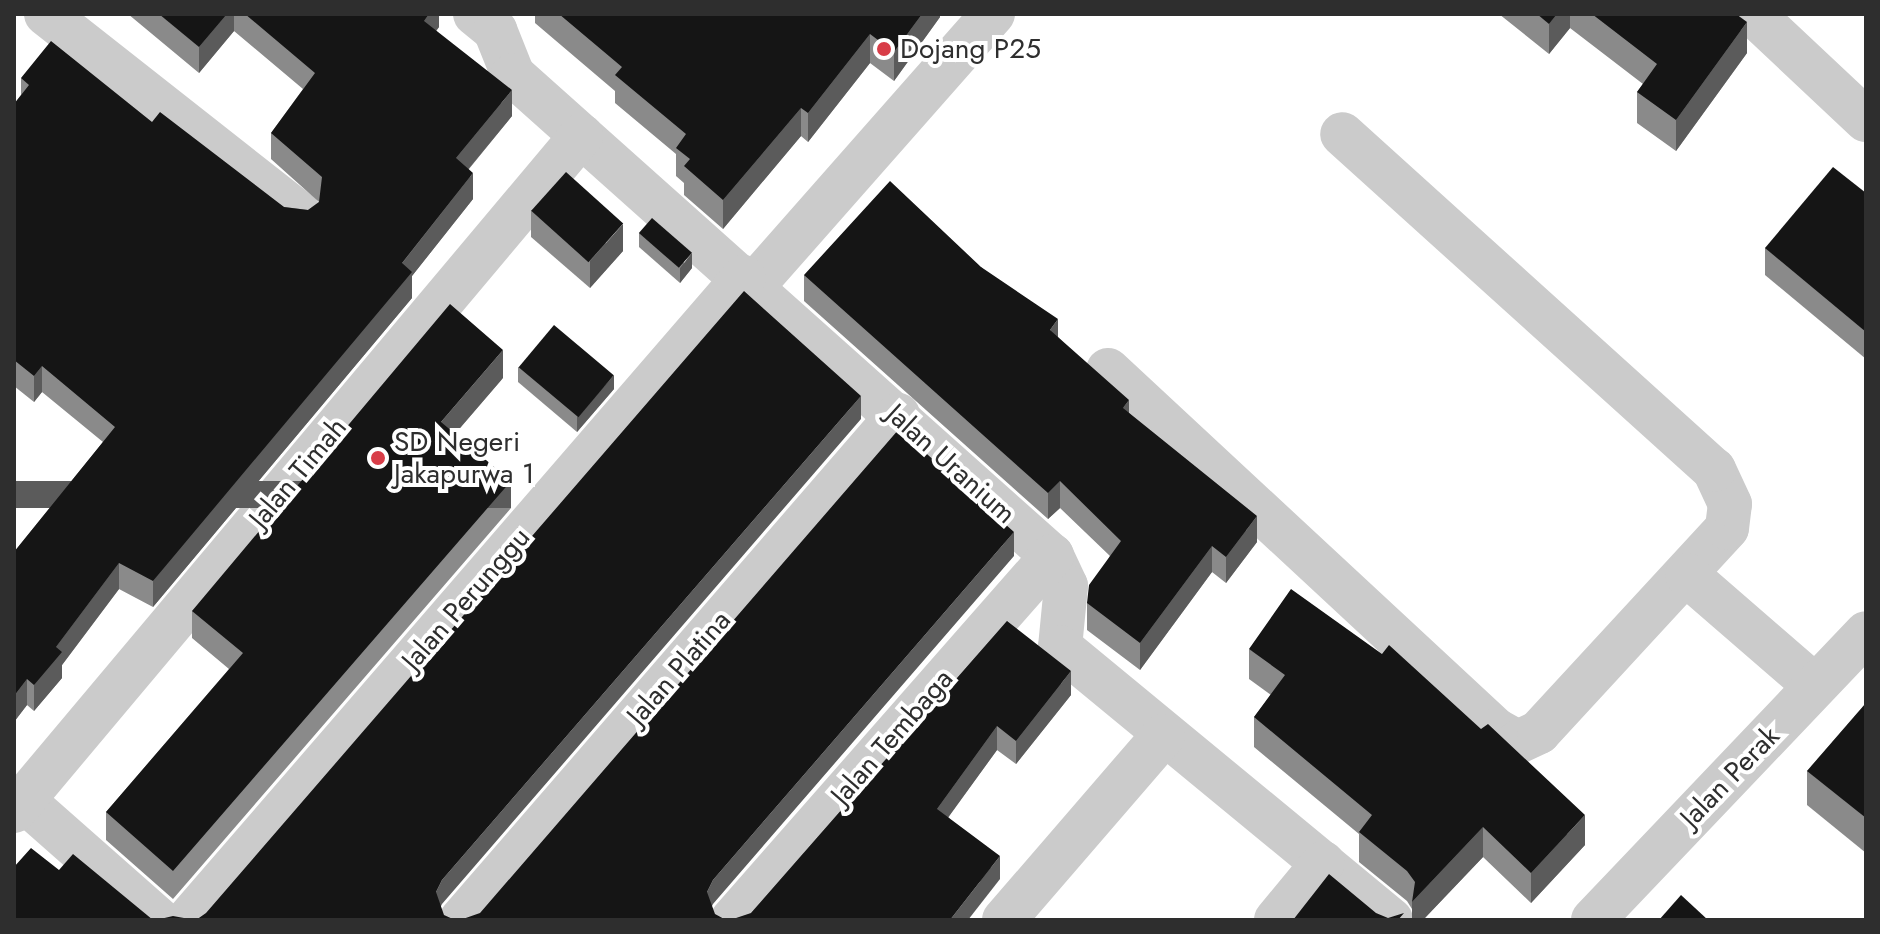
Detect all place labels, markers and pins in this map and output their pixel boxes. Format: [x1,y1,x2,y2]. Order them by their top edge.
place label: Dojang P25 [900,32,1041,66]
marker: Dojang P25 [875,40,893,58]
place label: SD Negeri Jakapurwa 1 [394,425,535,491]
marker: SD Negeri Jakapurwa 1 [369,449,387,467]

